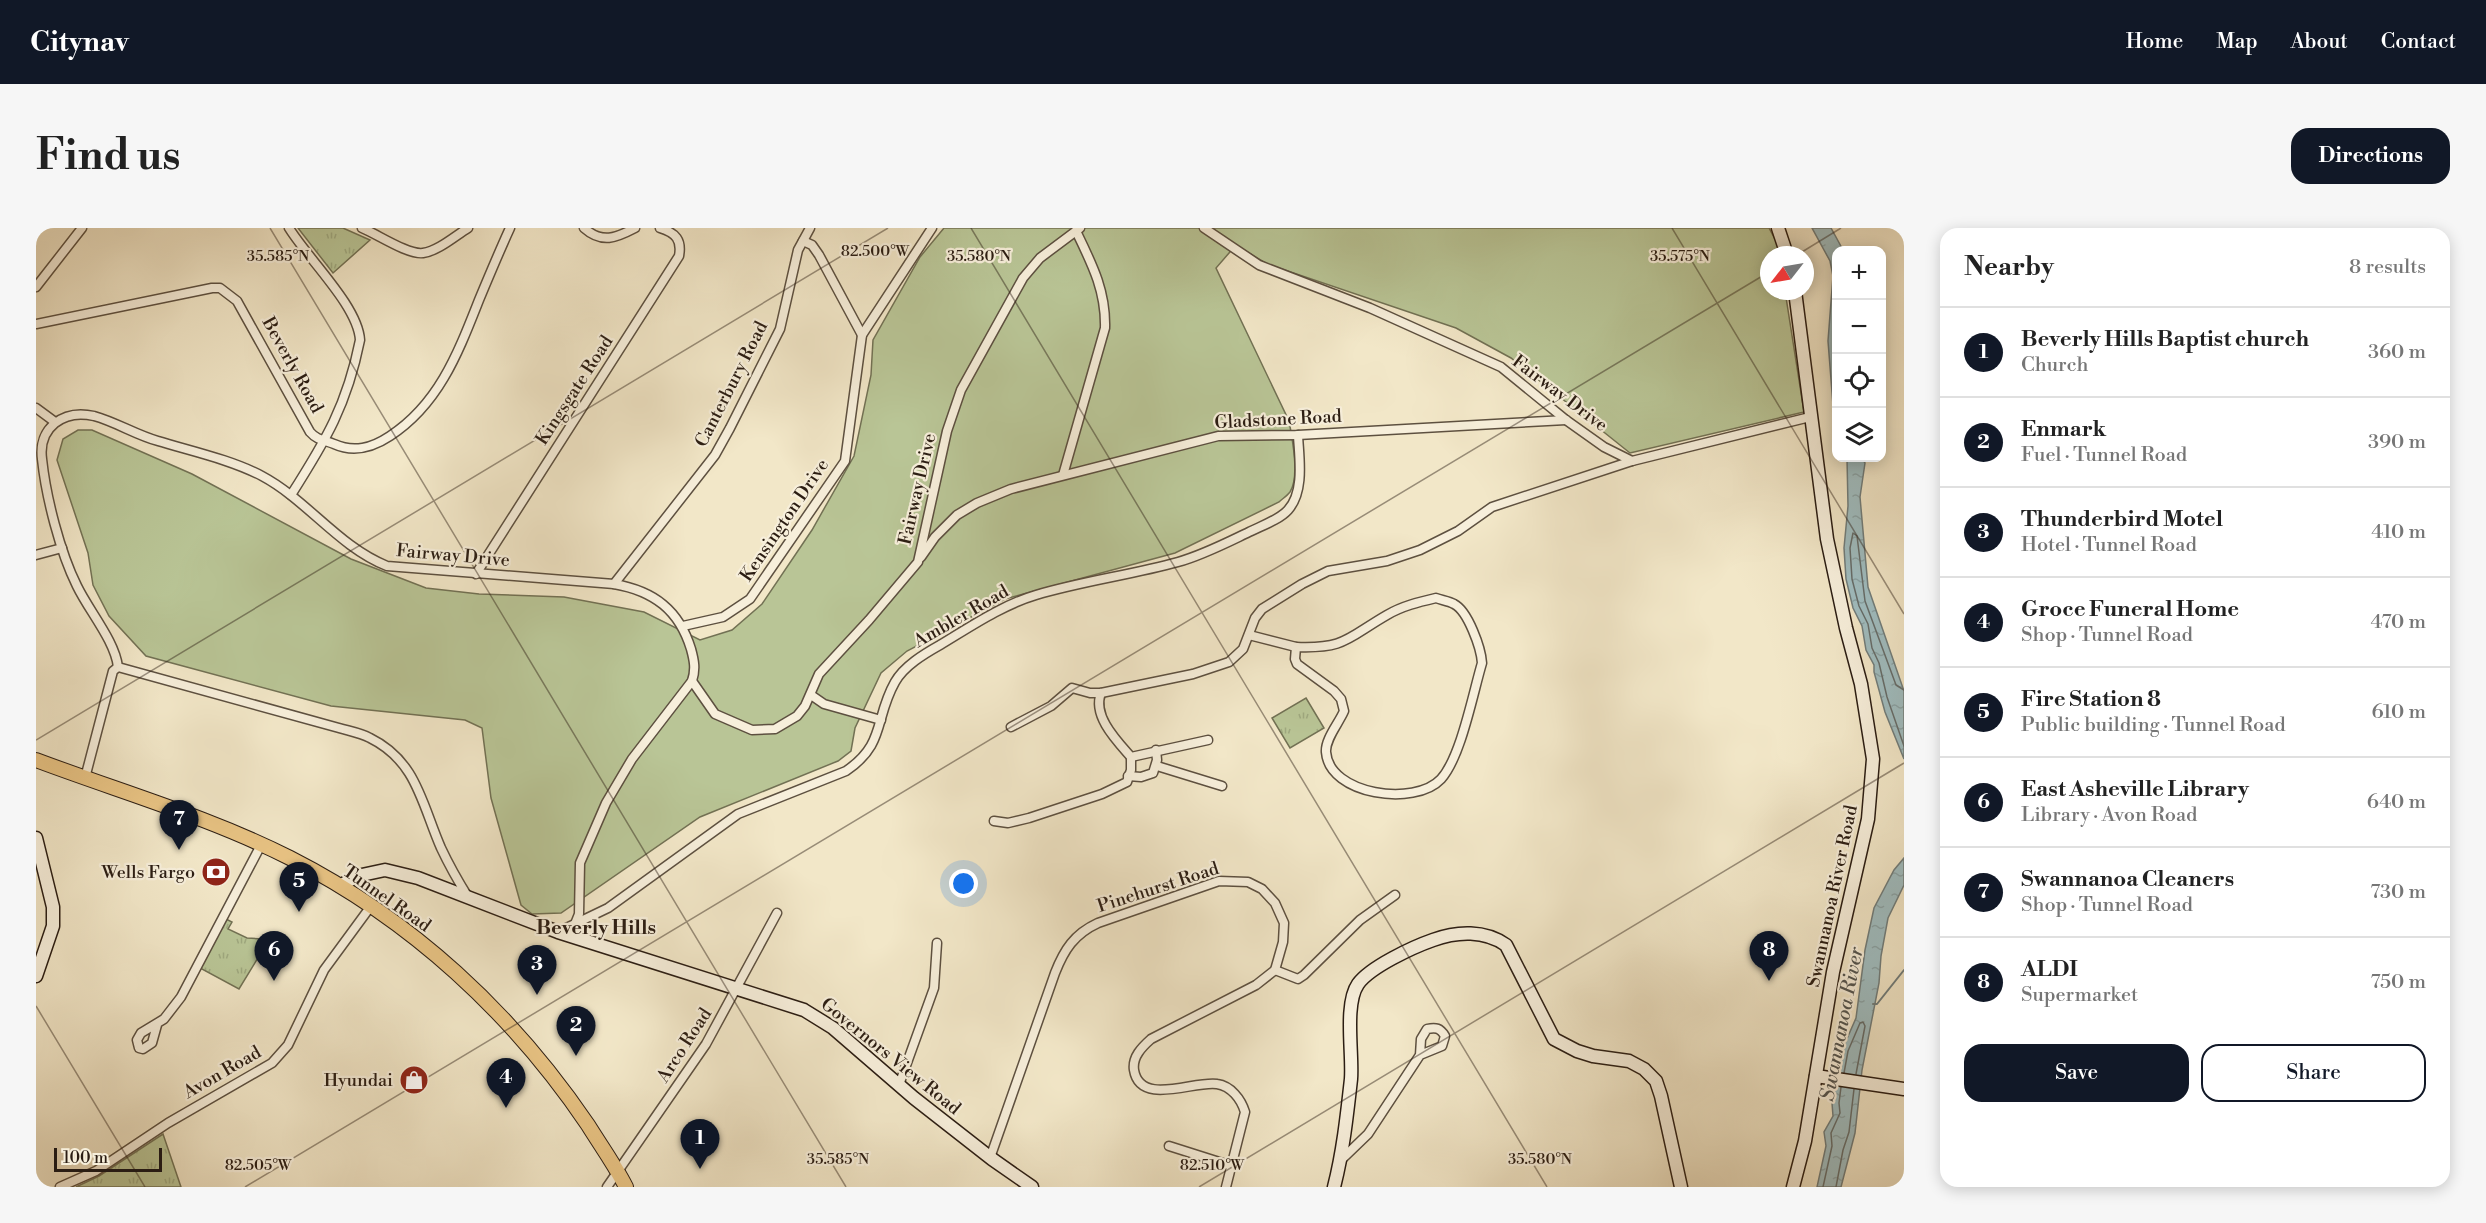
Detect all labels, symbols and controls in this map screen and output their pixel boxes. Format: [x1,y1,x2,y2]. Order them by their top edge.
text: Citynav [30,25,129,60]
text: Home [2126,29,2183,55]
text: Map [2216,29,2258,55]
text: About [2291,29,2348,55]
text: Contact [2381,29,2456,55]
button: Directions [2291,128,2450,184]
text: Find us [36,130,180,183]
text: 82.500°W [841,242,910,261]
north arrow [1760,246,1814,300]
map controls [1832,246,1886,462]
button: + [1832,246,1886,300]
text: 35.585°N [247,247,309,266]
text: 35.580°N [947,247,1011,266]
text: 35.575°N [1650,247,1710,266]
text: Nearby [1964,251,2054,283]
text: 8 results [2349,255,2426,280]
button: − [1832,300,1886,354]
street label: Beverly Road [256,312,329,418]
street label: Canterbury Road [690,317,773,451]
text: Beverly Hills Baptist church [2021,326,2309,353]
street label: Kingsgate Road [530,330,619,449]
text: 1 [1979,340,1988,365]
text: 360 m [2368,340,2426,365]
street label: Fairway Drive [1507,350,1612,437]
text: Church [2021,353,2088,378]
button: locate [1832,354,1886,408]
street label: Gladstone Road [1214,405,1343,434]
button: layers [1832,408,1886,462]
text: Enmark [2021,416,2106,443]
text: 2 [1977,430,1990,455]
text: 390 m [2368,430,2426,455]
street label: Fairway Drive [893,431,942,547]
text: Fuel · Tunnel Road [2021,443,2187,468]
street label: Kensington Drive [735,454,834,586]
text: Thunderbird Motel [2021,506,2223,533]
text: 3 [1977,520,1990,545]
text: 410 m [2371,520,2426,545]
text: Hotel · Tunnel Road [2021,533,2197,558]
street label: Fairway Drive [395,539,511,572]
street label: Ambler Road [909,580,1014,653]
text: Groce Funeral Home [2021,596,2239,623]
text: 4 [1977,610,1990,635]
text: 470 m [2370,610,2426,635]
text: Shop · Tunnel Road [2021,623,2193,648]
text: Fire Station 8 [2021,686,2161,713]
text: 5 [1977,700,1990,725]
text: 610 m [2372,700,2426,725]
text: Public building · Tunnel Road [2021,713,2286,738]
text: East Asheville Library [2021,776,2249,803]
text: 6 [1977,790,1990,815]
text: 640 m [2367,790,2426,815]
pin: 7 [160,800,198,850]
street label: Swannanoa River Road [1802,802,1863,989]
text: Library · Avon Road [2021,803,2197,828]
bank icon: Wells Fargo [200,856,232,888]
street label: Pinehurst Road [1094,857,1223,918]
street label: Tunnel Road [338,860,436,938]
place label: Wells Fargo [101,861,195,884]
pin: 5 [280,862,318,912]
text: Swannanoa Cleaners [2021,866,2234,893]
your location [949,869,978,898]
text: 7 [1978,880,1989,905]
text: 730 m [2370,880,2426,905]
text: Shop · Tunnel Road [2021,893,2193,918]
district label: Beverly Hills [536,916,656,941]
pin: 6 [254,932,294,981]
pin: 8 [1750,932,1788,981]
water label: Swannanoa River [1815,945,1870,1103]
pin: 3 [518,946,556,995]
text: ALDI [2021,956,2078,983]
text: 8 [1977,970,1990,995]
text: 750 m [2370,970,2426,995]
text: Supermarket [2021,983,2138,1008]
street label: Governors View Road [816,993,966,1120]
street label: Arco Road [651,1003,718,1088]
pin: 2 [556,1006,596,1056]
street label: Avon Road [178,1041,266,1104]
button: Save [1964,1044,2189,1102]
button: Share [2201,1044,2426,1102]
pin: 4 [486,1058,526,1108]
shop icon: Hyundai [398,1064,430,1096]
place label: Hyundai [324,1069,393,1092]
pin: 1 [680,1120,720,1169]
scale bar [54,1145,162,1172]
text: 100 m [63,1148,108,1168]
text: 35.585°N [807,1150,869,1169]
text: 35.580°N [1508,1150,1572,1169]
text: 82.505°W [225,1156,292,1175]
text: 82.510°W [1180,1156,1245,1175]

